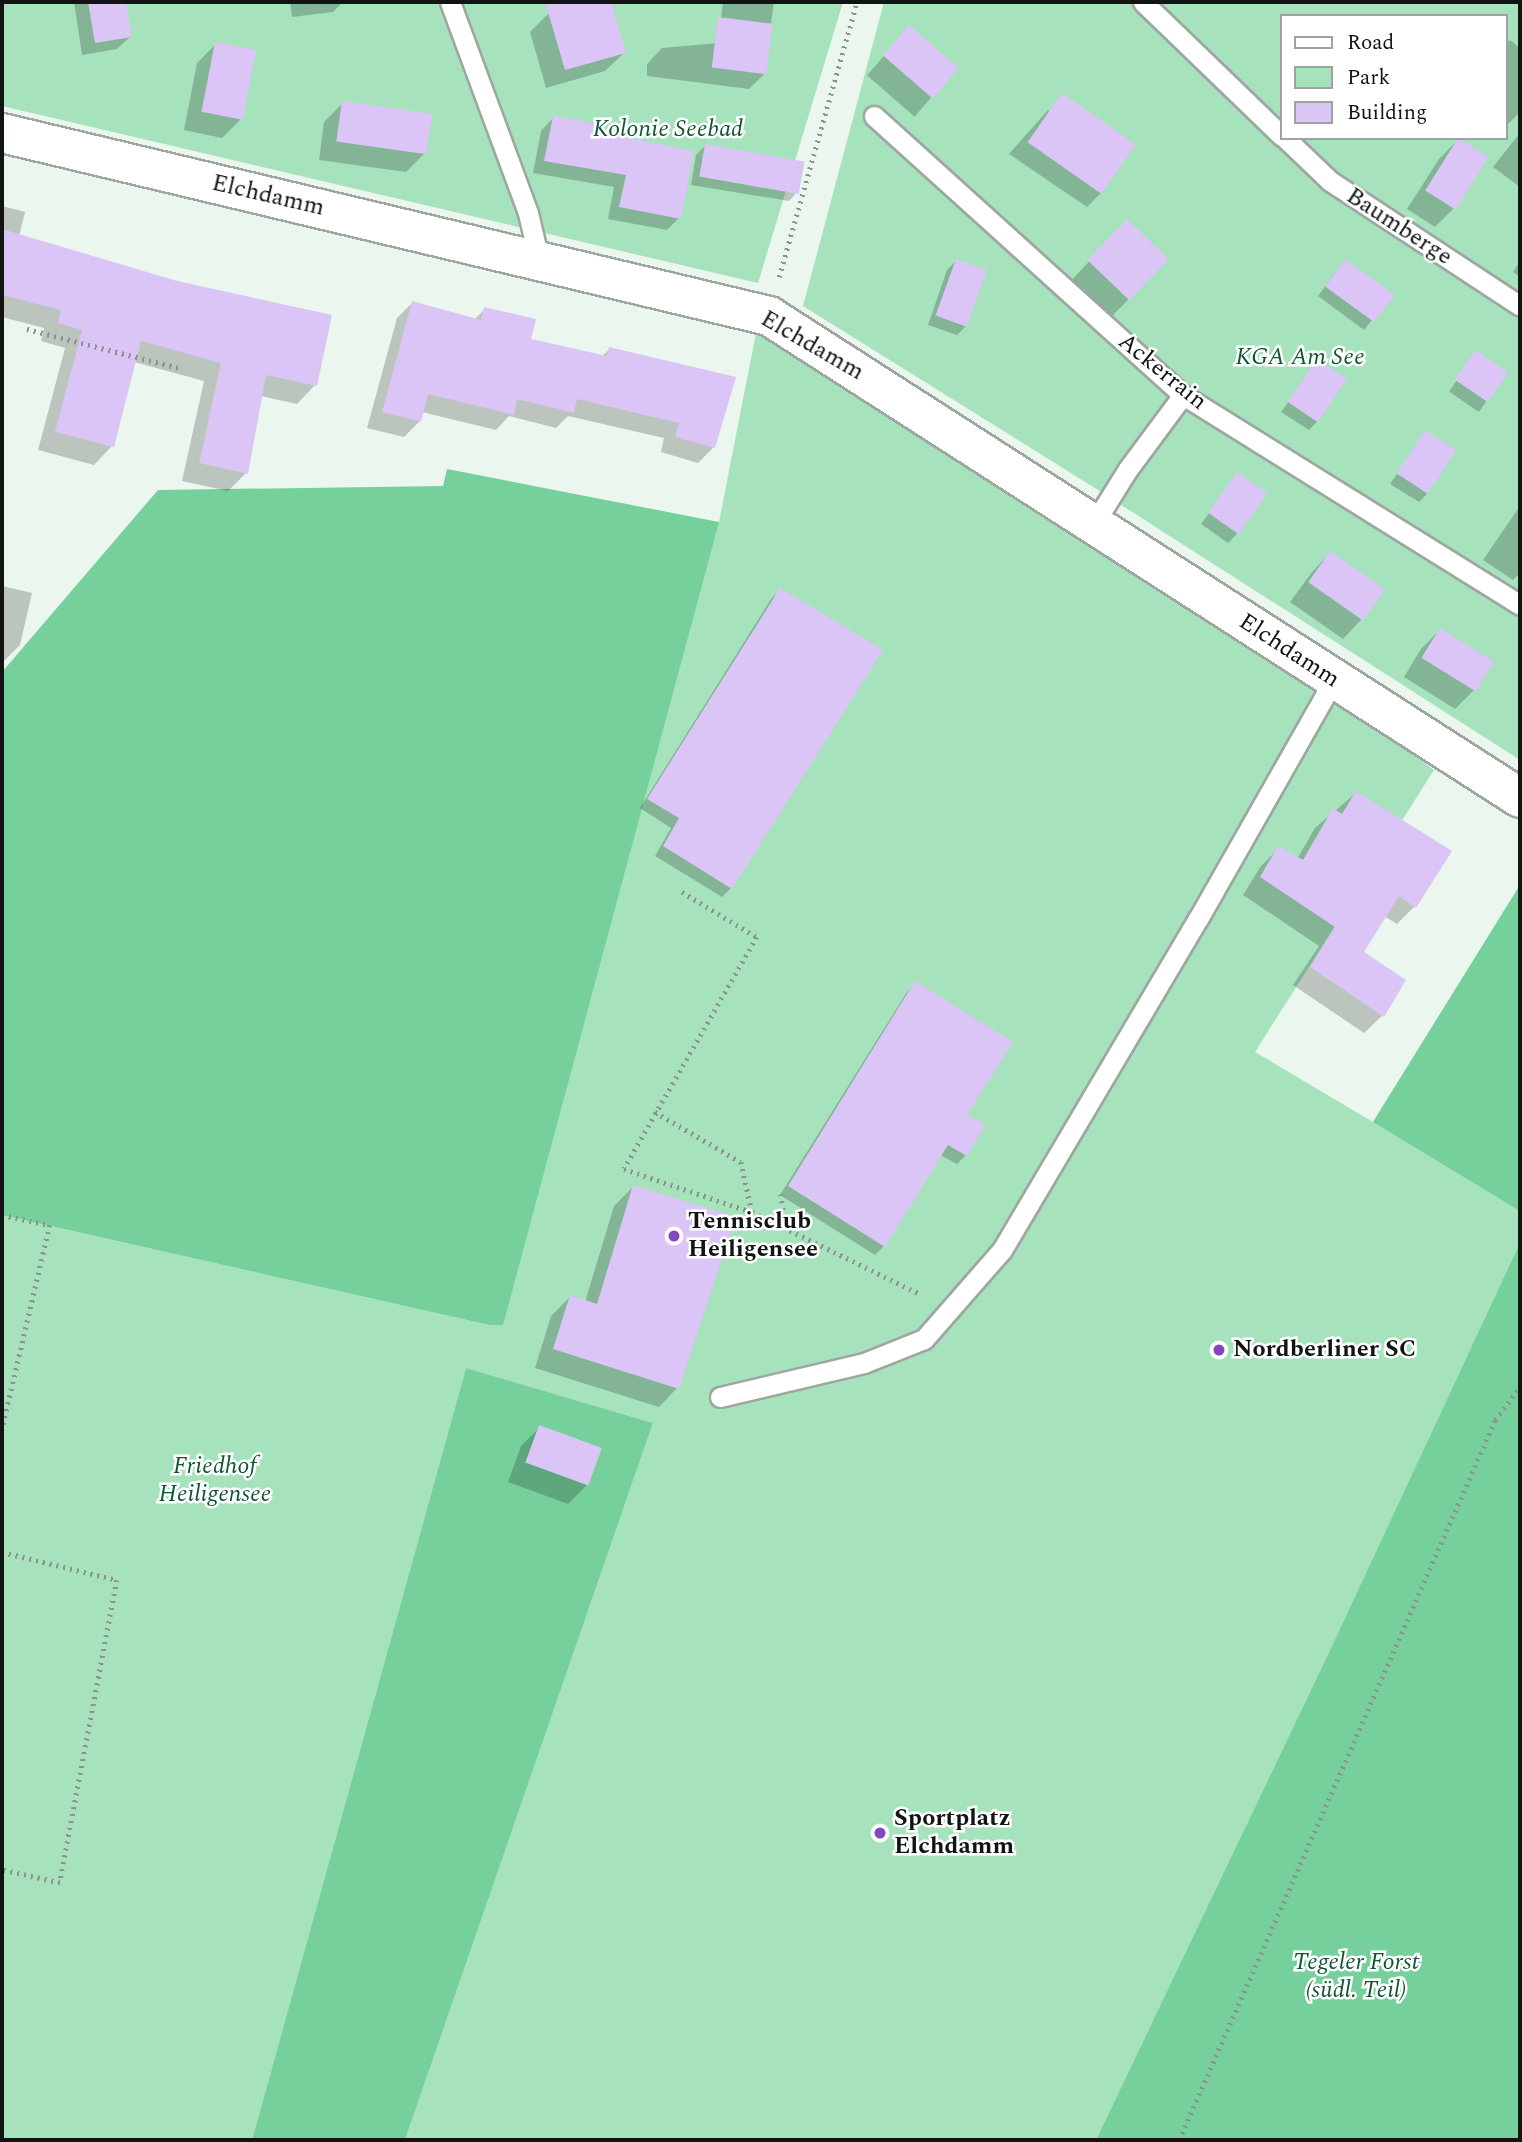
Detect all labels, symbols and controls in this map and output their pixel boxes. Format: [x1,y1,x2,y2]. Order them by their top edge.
legend [1280,14,1508,140]
text: Road [1347,27,1394,59]
text: Park [1347,62,1390,94]
text: Building [1347,97,1427,129]
park label: Kolonie Seebad [593,116,743,144]
street label: Elchdamm [209,169,327,223]
street label: Baumberge [1341,182,1457,272]
street label: Elchdamm [755,305,869,387]
street label: Ackerrain [1112,327,1212,417]
park label: KGA Am See [1235,344,1365,372]
street label: Elchdamm [1233,608,1345,694]
place label: Tennisclub Heiligensee [688,1208,818,1264]
marker: Tennisclub Heiligensee [666,1228,682,1244]
place label: Nordberliner SC [1233,1336,1416,1364]
marker: Nordberliner SC [1211,1342,1227,1358]
park label: Friedhof Heiligensee [159,1453,271,1509]
place label: Sportplatz Elchdamm [894,1805,1014,1861]
marker: Sportplatz Elchdamm [872,1825,888,1841]
park label: Tegeler Forst (südl. Teil) [1293,1949,1419,2005]

